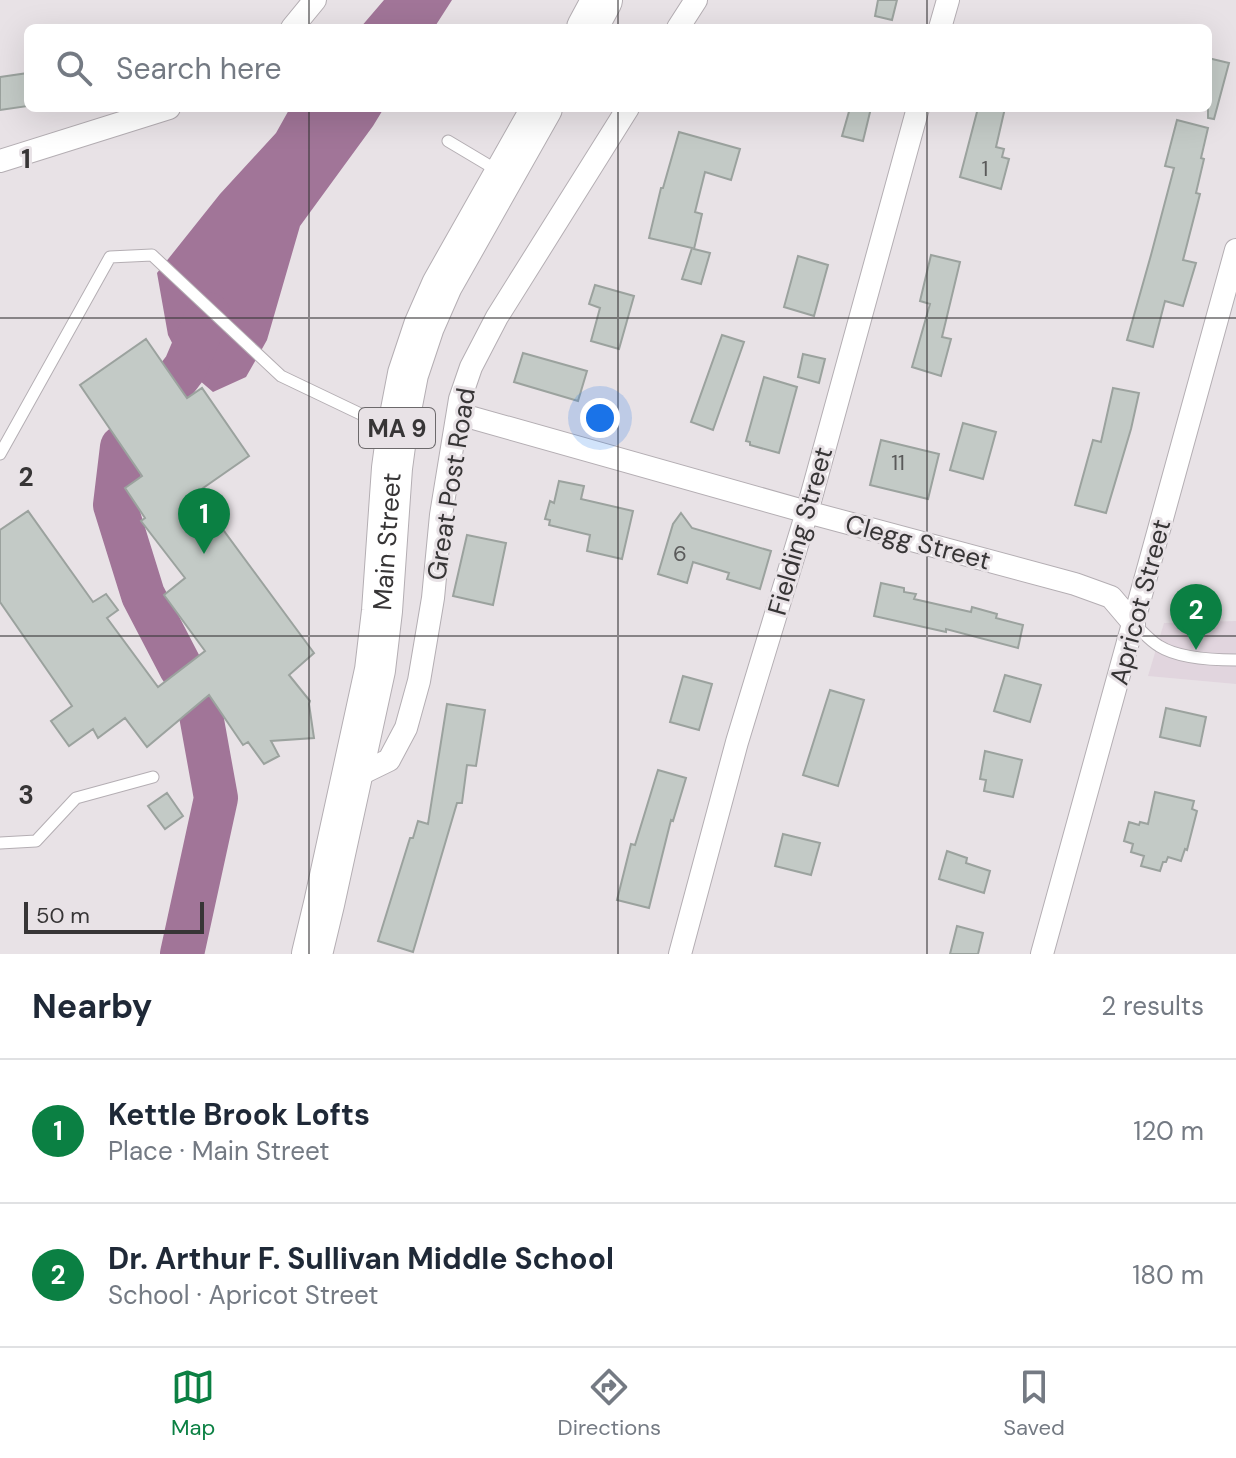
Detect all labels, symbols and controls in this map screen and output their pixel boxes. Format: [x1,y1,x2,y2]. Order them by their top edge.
search box [24,24,1212,112]
icon: search [52,46,96,90]
text: Search here [116,49,282,88]
text: 1 [21,142,31,176]
house number: 1 [982,154,988,183]
street label: Great Post Road [419,385,483,583]
your location [580,398,620,438]
road number: MA 9 [359,408,435,448]
street label: Fielding Street [760,443,840,619]
house number: 11 [891,448,905,477]
text: 2 [18,460,34,494]
street label: Main Street [365,472,409,611]
pin: 1 [178,488,230,554]
street label: Clegg Street [842,506,994,578]
street label: Apricot Street [1102,516,1178,688]
house number: 6 [673,539,687,568]
pin: 2 [1170,584,1222,650]
text: 3 [18,778,34,812]
scale bar [24,898,204,934]
text: 50 m [36,901,90,930]
text: Nearby [32,984,152,1029]
text: 2 results [1101,989,1204,1023]
text: Kettle Brook Lofts [108,1095,370,1134]
text: 1 [53,1114,63,1148]
text: 120 m [1133,1114,1204,1148]
text: Place · Main Street [108,1134,329,1168]
text: Dr. Arthur F. Sullivan Middle School [108,1239,614,1278]
text: 2 [50,1258,66,1292]
text: 180 m [1132,1258,1204,1292]
text: School · Apricot Street [108,1278,378,1312]
tab: Map [171,1365,215,1442]
tab: Directions [558,1365,661,1442]
tab: Saved [1003,1365,1065,1442]

